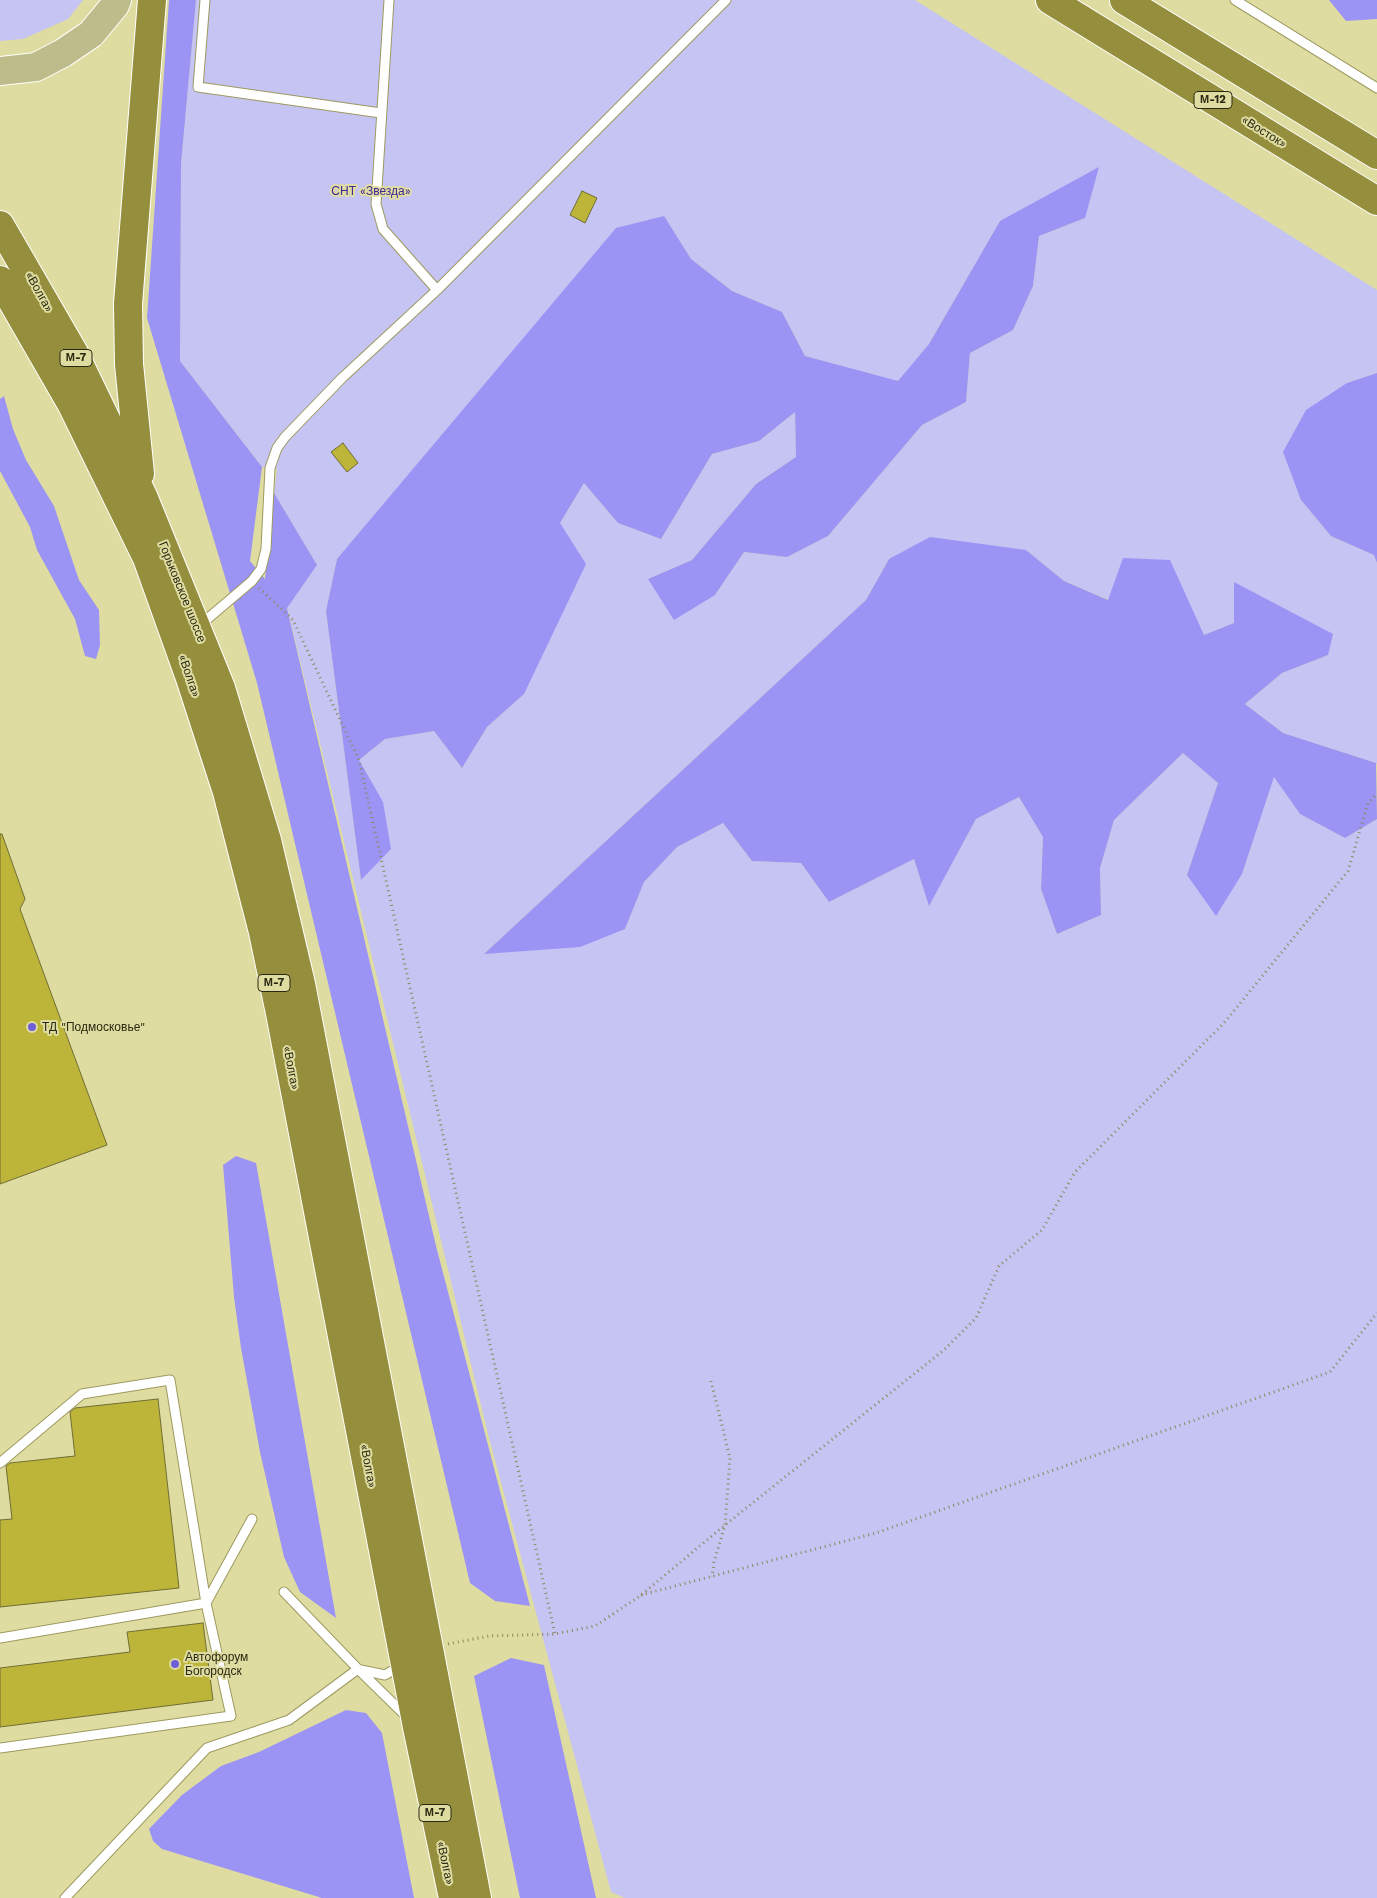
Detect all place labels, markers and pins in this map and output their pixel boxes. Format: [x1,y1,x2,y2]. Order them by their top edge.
place label: ТД "Подмосковье" [42,1020,145,1034]
marker: ТД "Подмосковье" [26,1021,38,1033]
place label: Автофорум Богородск [185,1650,248,1678]
marker: Автофорум Богородск [169,1658,181,1670]

